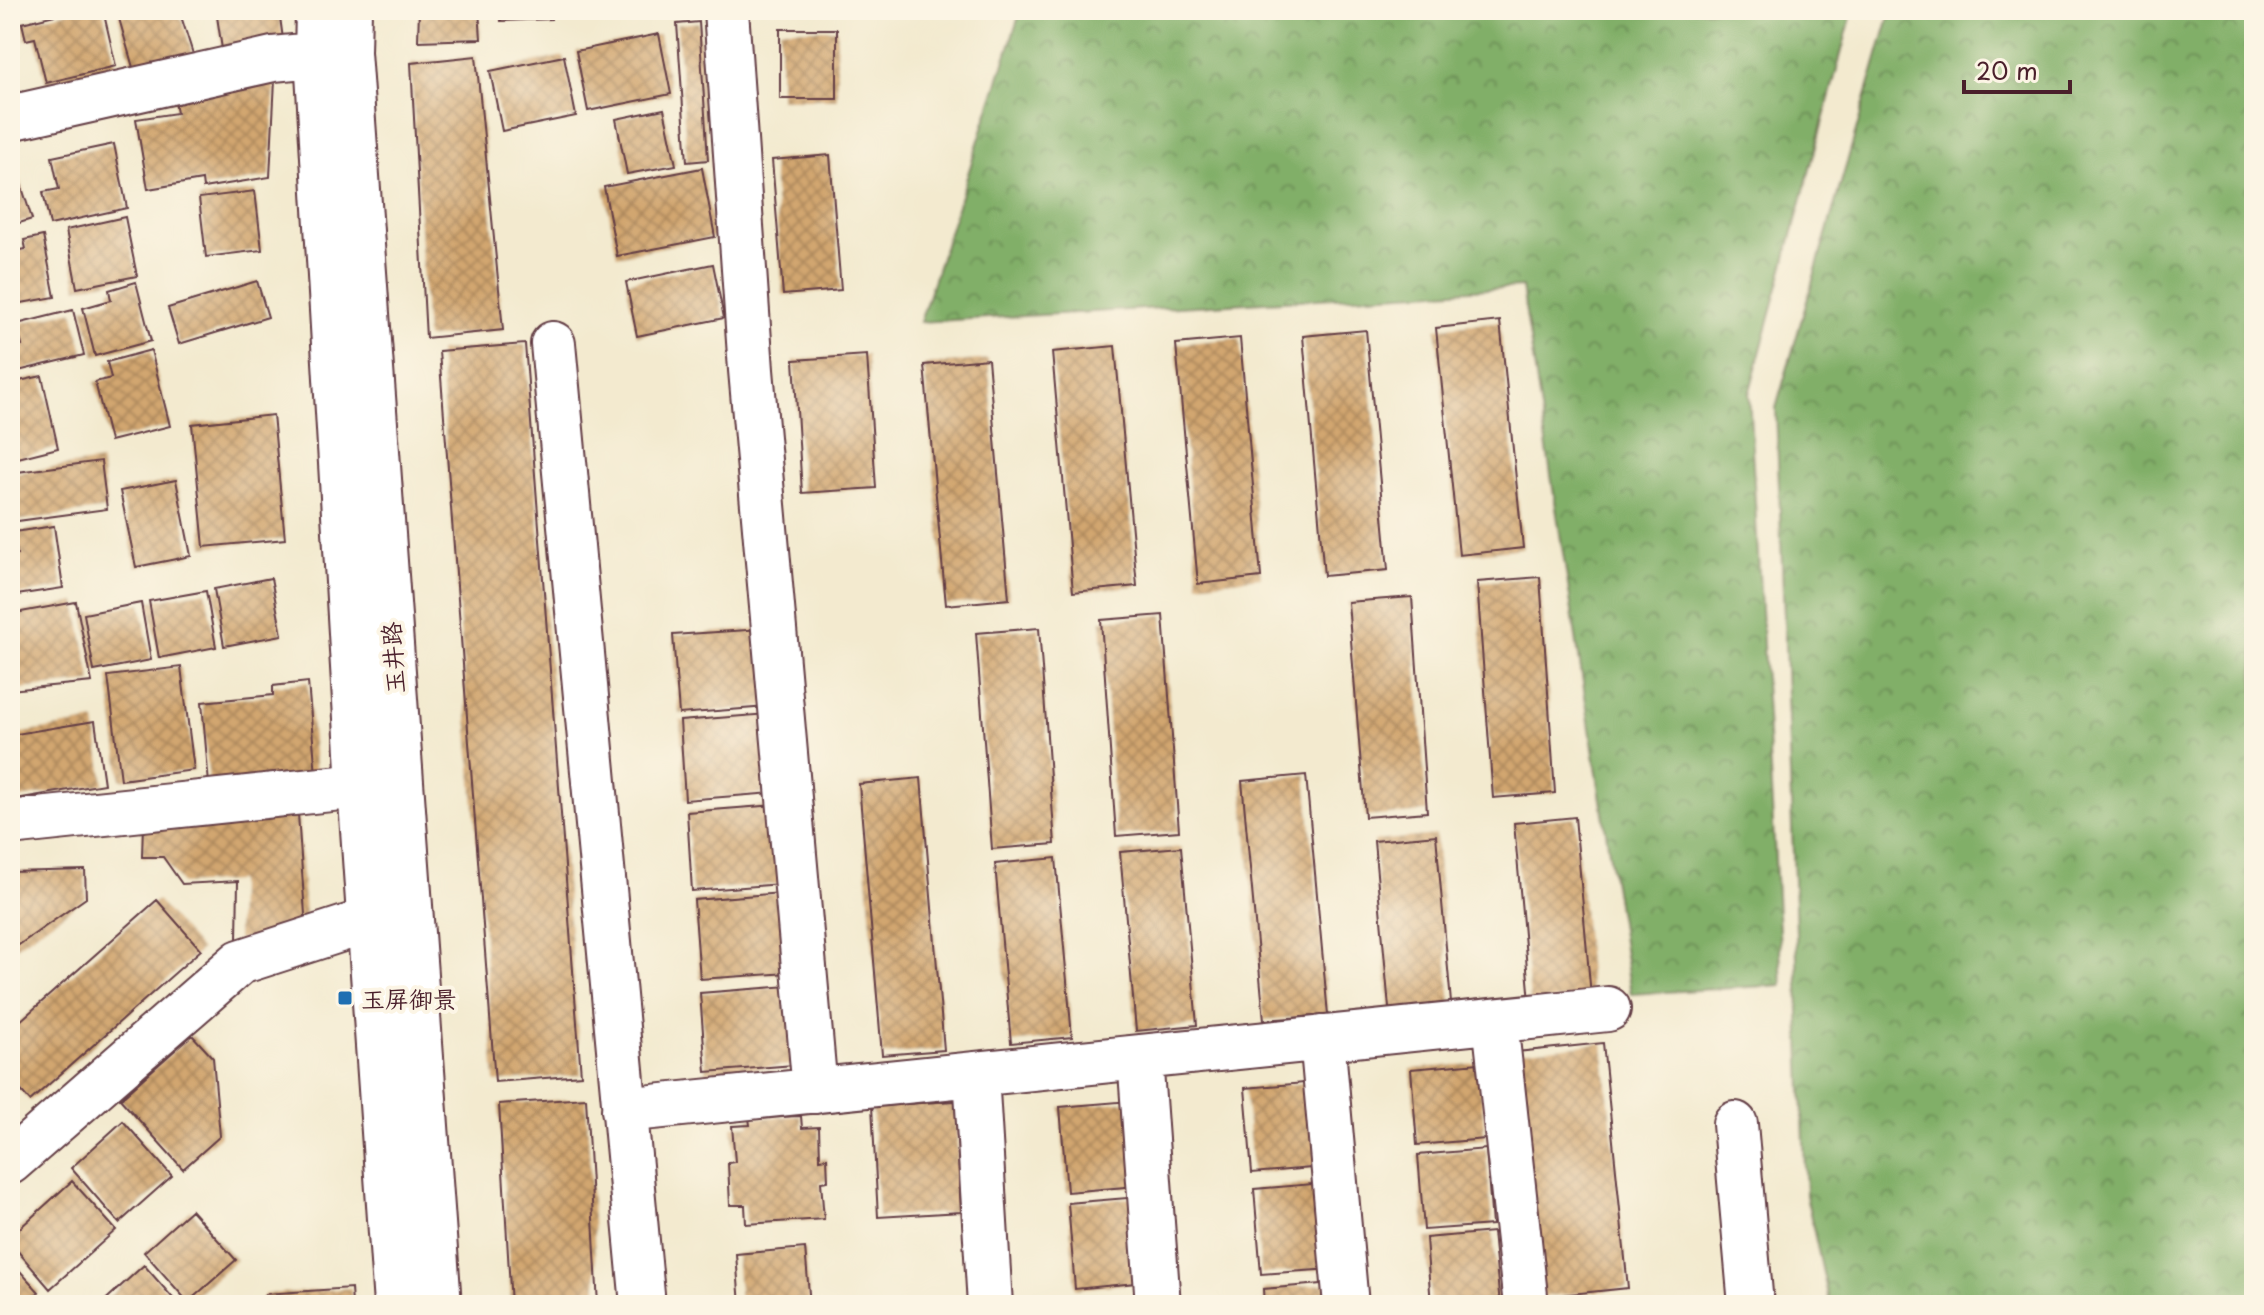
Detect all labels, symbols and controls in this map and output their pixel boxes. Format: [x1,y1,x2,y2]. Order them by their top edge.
scale bar [1964,44,2070,94]
text: 20 m [1976,52,2038,88]
street label: 玉井路 [372,621,412,695]
place label: 玉屏御景 [361,980,457,1016]
marker: 玉屏御景 [336,989,354,1007]

